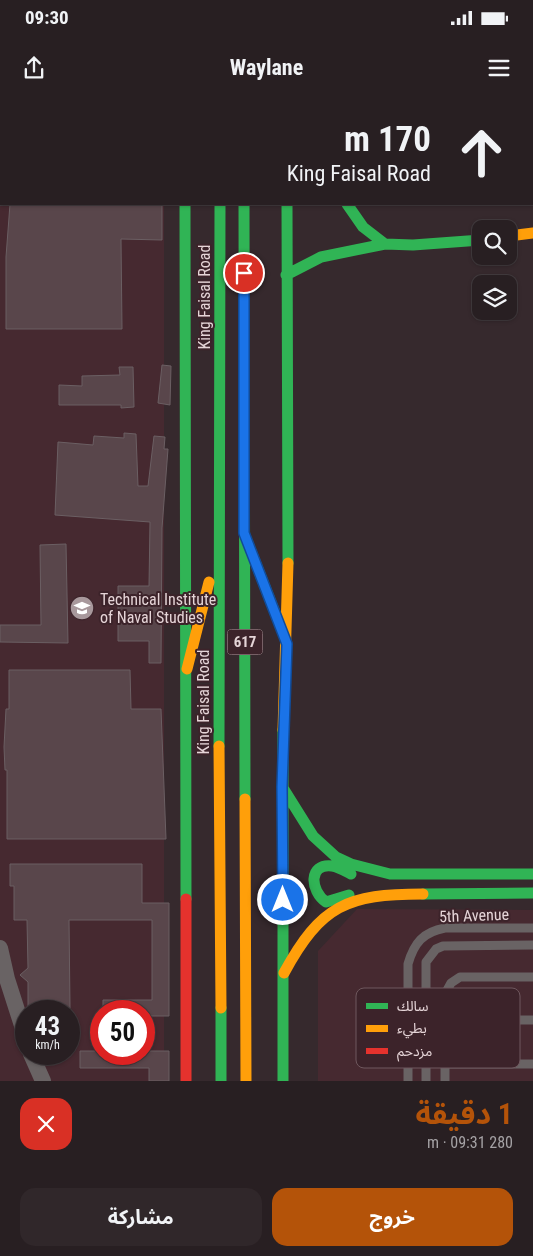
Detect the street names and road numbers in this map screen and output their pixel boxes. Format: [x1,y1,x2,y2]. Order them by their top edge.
street label: King Faisal Road [195,245,214,349]
road number: 617 [228,630,262,654]
street label: King Faisal Road [194,650,213,754]
street label: 5th Avenue [439,905,509,926]

